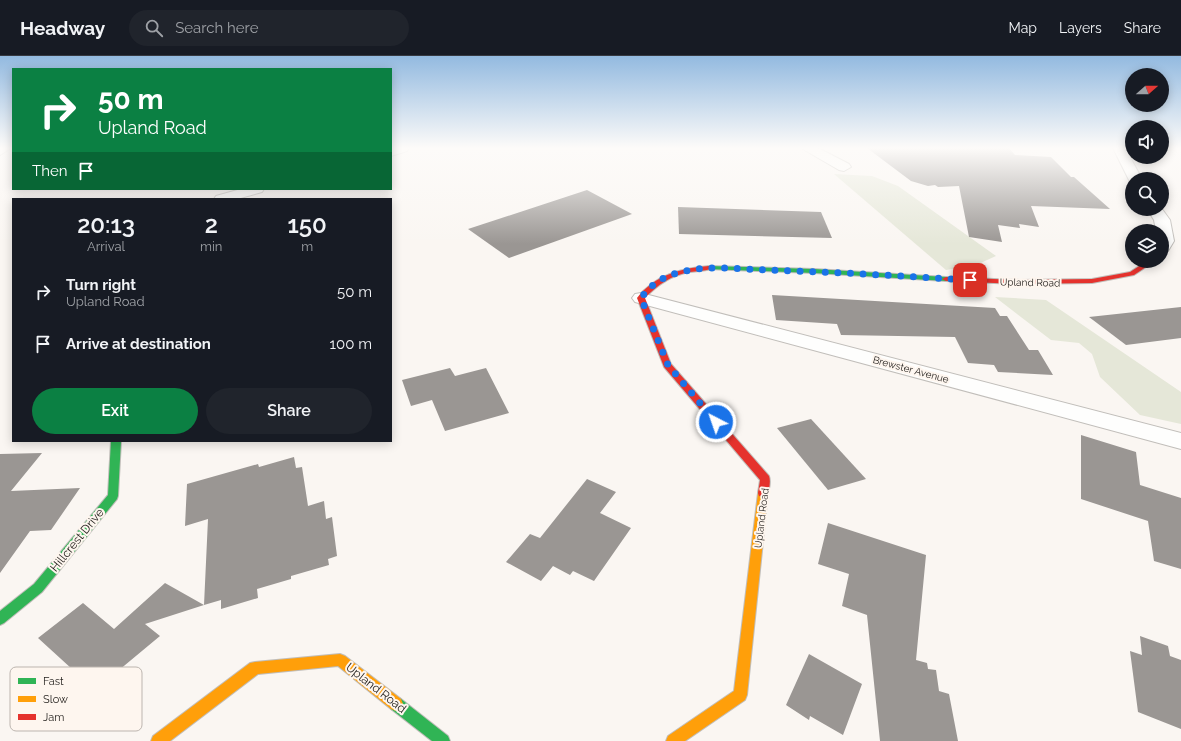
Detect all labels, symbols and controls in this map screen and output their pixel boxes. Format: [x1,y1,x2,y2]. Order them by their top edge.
search box [129,10,409,46]
text: Headway [20,17,105,39]
icon: search [143,17,165,39]
text: Search here [175,19,258,37]
text: Map [1009,20,1037,36]
text: Layers [1059,20,1102,36]
text: Share [1124,20,1161,36]
north arrow [1125,68,1169,112]
map controls [1125,68,1169,268]
text: 50 m [98,83,164,116]
icon: right [32,84,84,136]
text: Upland Road [98,117,207,138]
button: sound [1125,120,1169,164]
icon: arrive [75,160,97,182]
text: Then [32,162,67,180]
button: search [1125,172,1169,216]
text: 20:13 [77,210,135,239]
text: 2 [205,210,218,239]
text: 150 [288,210,327,239]
button: layers [1125,224,1169,268]
text: Arrival [87,239,125,254]
text: min [200,239,222,254]
text: m [301,239,313,254]
pin [953,263,987,297]
icon: arrive [959,269,981,291]
text: Turn right [66,276,136,294]
street label: Upland Road [1000,276,1060,289]
icon: right [32,281,54,303]
text: 50 m [337,283,372,301]
text: Upland Road [66,294,145,309]
icon: arrive [32,333,54,355]
text: Arrive at destination [66,335,211,353]
text: 100 m [330,335,372,353]
street label: Brewster Avenue [872,354,950,385]
button: Exit [32,388,198,434]
button: Share [206,388,372,434]
position arrow [695,401,737,443]
street label: Upland Road [752,487,771,549]
street label: Hillcrest Drive [47,506,107,574]
street label: Upland Road [343,660,409,716]
legend [10,667,142,731]
text: Fast [43,675,64,688]
text: Slow [43,693,68,706]
text: Jam [43,711,64,724]

